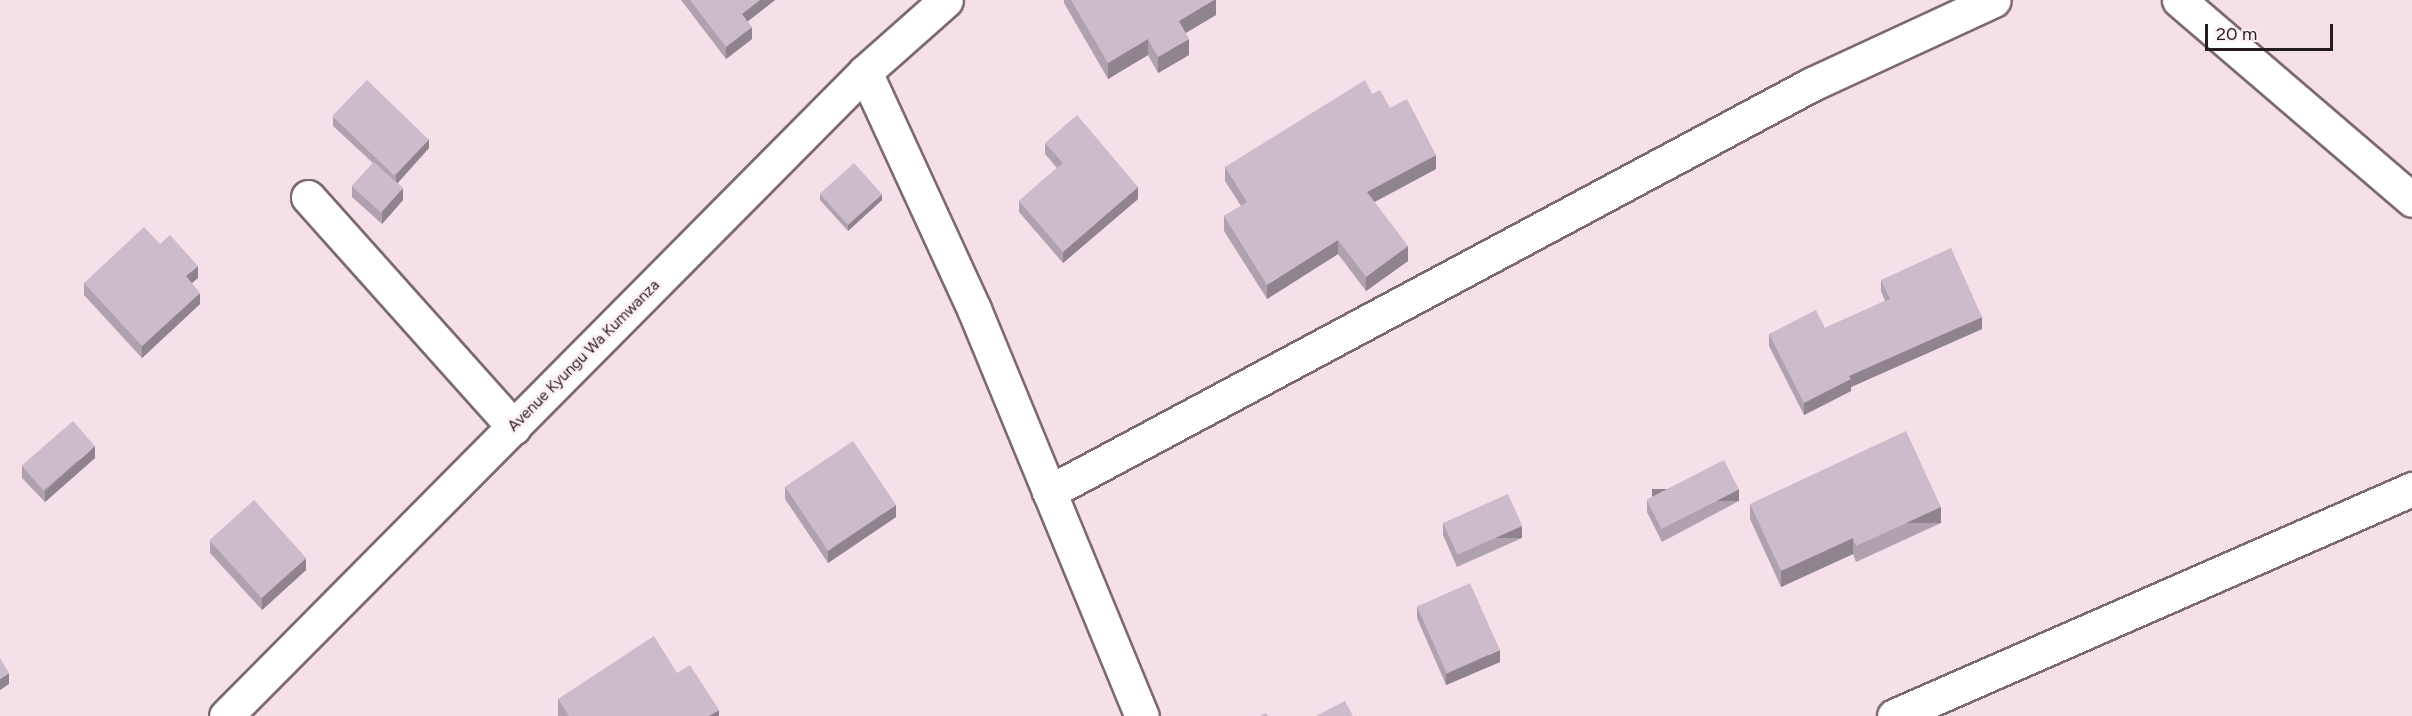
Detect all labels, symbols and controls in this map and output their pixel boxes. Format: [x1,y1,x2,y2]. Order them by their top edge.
scale bar [2208,12,2336,50]
text: 20 m [2216,23,2257,45]
street label: Avenue Kyungu Wa Kumwanza [504,276,664,436]

